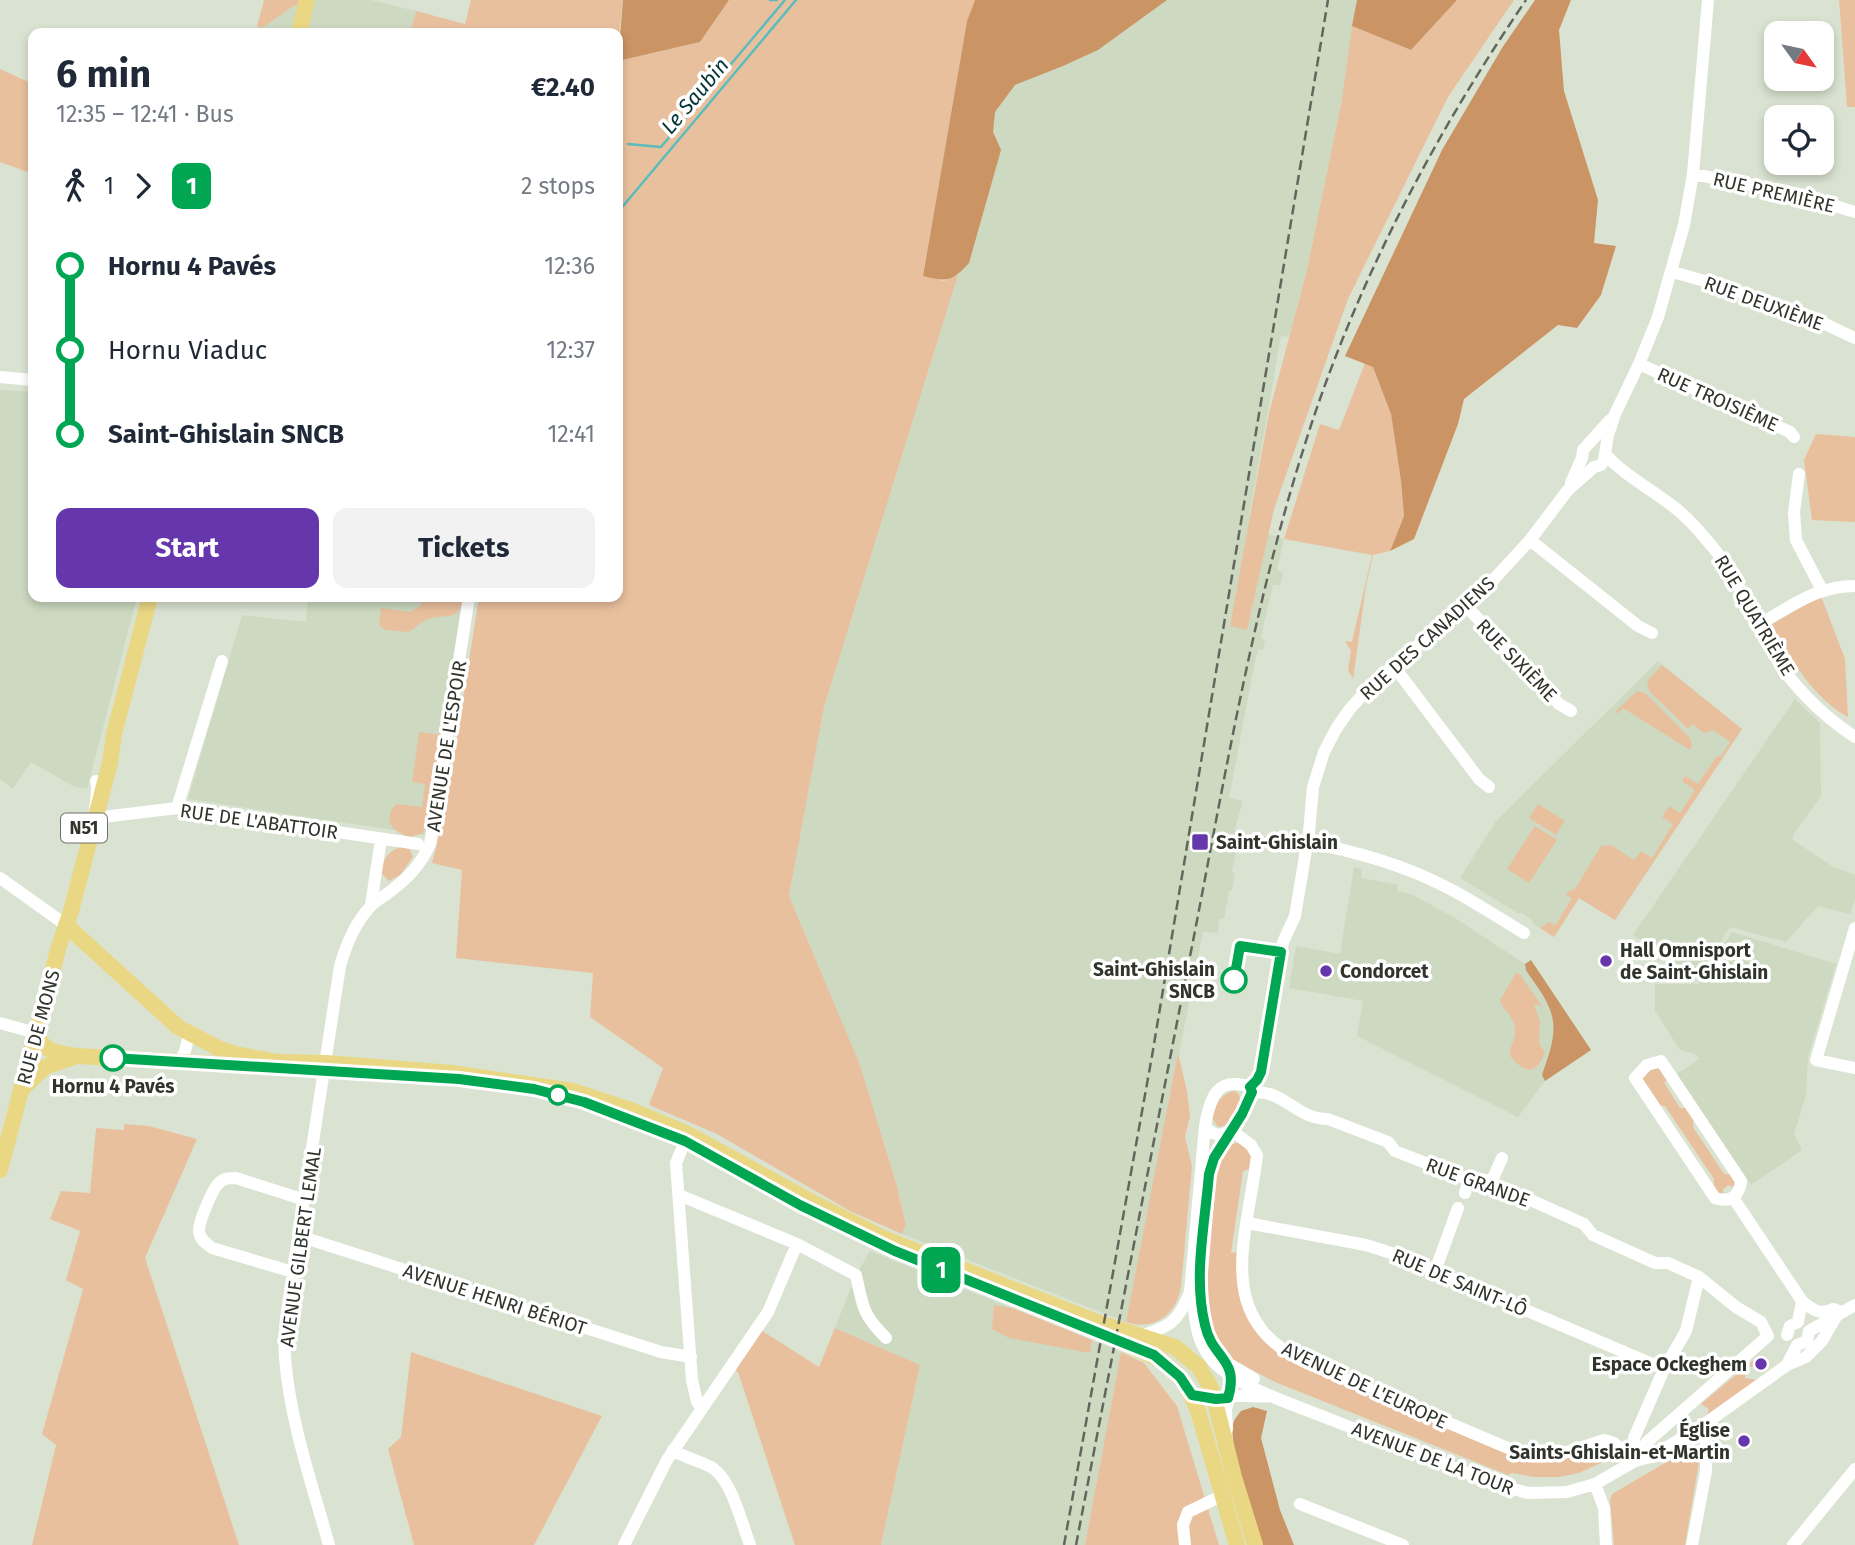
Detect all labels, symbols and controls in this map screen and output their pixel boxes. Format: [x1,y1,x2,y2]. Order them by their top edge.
north arrow [1764,21,1834,91]
map controls [1764,21,1834,175]
text: 6 min [56,51,151,97]
water label: Le Saubin [656,53,734,139]
text: €2.40 [531,72,595,103]
text: 12:35 – 12:41 · Bus [56,100,234,128]
button: locate [1764,105,1834,175]
icon: walk [56,167,94,205]
icon: forward [124,167,162,205]
street label: RUE PREMIÈRE [1711,167,1837,218]
text: 1 [104,172,114,200]
text: 1 [186,172,197,200]
text: 2 stops [521,172,595,200]
text: Hornu 4 Pavés [108,251,276,282]
text: 12:36 [544,252,595,280]
street label: RUE DEUXIÈME [1701,271,1827,336]
text: Hornu Viaduc [108,335,267,366]
text: 12:37 [546,336,595,364]
street label: RUE TROISIÈME [1654,362,1782,436]
text: Saint-Ghislain SNCB [108,419,344,450]
text: 12:41 [547,420,595,448]
button: Start [56,508,319,588]
button: Tickets [333,508,595,588]
street label: RUE QUATRIÈME [1710,551,1800,680]
street label: RUE DES CANADIENS [1355,572,1499,705]
street label: RUE SIXIÈME [1472,614,1562,706]
street label: AVENUE DE L'ESPOIR [422,658,471,833]
street label: RUE DE L'ABATTOIR [178,799,340,844]
road number: N51 [61,814,107,842]
place label: Saint-Ghislain [1216,831,1338,854]
marker: Saint-Ghislain [1190,832,1210,852]
place label: Hall Omnisport de Saint-Ghislain [1620,939,1768,984]
marker: Hall Omnisport de Saint-Ghislain [1598,953,1614,969]
place label: Saint-Ghislain SNCB [1093,958,1215,1003]
place label: Condorcet [1340,960,1429,983]
marker: Condorcet [1318,963,1334,979]
street label: RUE DE MONS [12,967,65,1087]
marker: Saint-Ghislain SNCB [1221,967,1247,993]
marker: Hornu 4 Pavés [100,1045,126,1071]
place label: Hornu 4 Pavés [52,1075,174,1098]
unlabelled marker [548,1085,568,1105]
street label: AVENUE GILBERT LEMAL [275,1145,326,1349]
street label: RUE GRANDE [1423,1153,1533,1212]
street label: RUE DE SAINT-LÔ [1389,1244,1531,1321]
line badge: 1 [918,1247,964,1293]
text: 1 [935,1256,947,1284]
street label: AVENUE HENRI BÉRIOT [400,1259,590,1340]
street label: AVENUE DE L'EUROPE [1279,1337,1451,1434]
place label: Espace Ockeghem [1592,1353,1747,1376]
marker: Espace Ockeghem [1753,1356,1769,1372]
street label: AVENUE DE LA TOUR [1349,1417,1517,1500]
place label: Église Saints-Ghislain-et-Martin [1509,1417,1730,1464]
marker: Église Saints-Ghislain-et-Martin [1736,1433,1752,1449]

